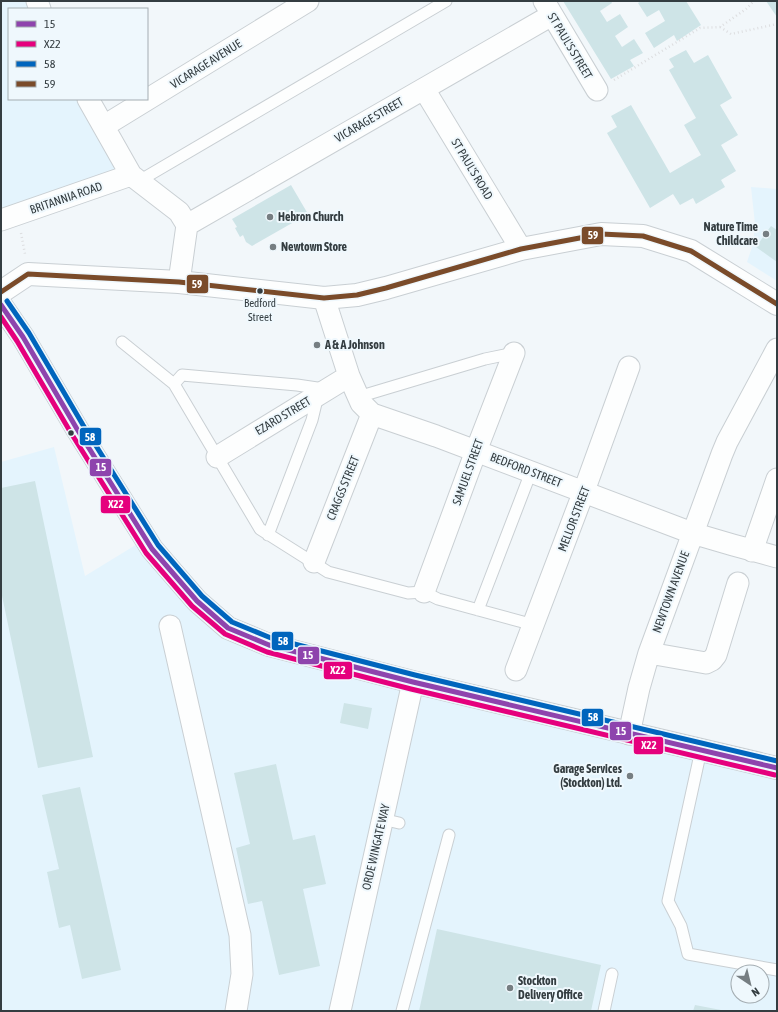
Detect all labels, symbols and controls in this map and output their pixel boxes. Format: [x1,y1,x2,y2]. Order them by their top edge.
legend [8,8,148,100]
street label: ST PAUL'S STREET [545,10,596,82]
text: 15 [44,17,55,31]
text: X22 [44,37,61,51]
street label: VICARAGE AVENUE [168,37,244,91]
text: 58 [44,57,56,71]
text: 59 [44,77,56,91]
street label: VICARAGE STREET [332,94,406,145]
street label: ST PAUL'S ROAD [448,136,496,202]
street label: BRITANNIA ROAD [28,179,104,217]
place label: Hebron Church [278,210,344,224]
marker: Hebron Church [265,212,275,222]
place label: Nature Time Childcare [704,220,759,248]
line badge: 59 [581,226,604,245]
text: 59 [588,229,598,241]
marker: Nature Time Childcare [761,229,771,239]
place label: Newtown Store [281,240,348,254]
marker: Newtown Store [268,242,278,252]
line badge: 59 [186,274,209,294]
text: 59 [192,278,202,290]
marker: Bedford Street [255,286,265,296]
place label: Bedford Street [244,297,276,323]
place label: A & A Johnson [324,338,385,352]
marker: A & A Johnson [312,340,322,350]
street label: EZARD STREET [253,394,314,438]
line badge: 58 [79,427,102,446]
unlabelled marker [66,428,76,438]
text: 58 [85,431,95,443]
street label: SAMUEL STREET [450,436,487,507]
street label: BEDFORD STREET [488,450,564,490]
street label: CRAGGS STREET [324,453,363,522]
line badge: 15 [89,458,112,477]
text: 15 [96,461,106,473]
street label: MELLOR STREET [555,484,593,554]
line badge: X22 [100,495,131,514]
text: X22 [107,498,124,510]
street label: NEWTOWN AVENUE [650,549,692,635]
line badge: 58 [271,631,294,651]
text: 58 [278,635,288,647]
line badge: 15 [297,646,320,665]
text: 15 [303,649,313,661]
line badge: X22 [323,661,353,680]
text: X22 [329,664,346,676]
line badge: 58 [581,708,604,727]
text: 58 [588,711,598,723]
line badge: 15 [609,721,632,741]
text: 15 [616,725,626,737]
line badge: X22 [633,736,664,755]
text: X22 [640,739,657,751]
place label: Garage Services (Stockton) Ltd. [553,762,623,790]
marker: Garage Services (Stockton) Ltd. [625,771,635,781]
street label: ORDE WINGATE WAY [359,802,393,892]
north arrow [730,964,770,1004]
place label: Stockton Delivery Office [518,974,583,1002]
marker: Stockton Delivery Office [505,983,515,993]
text: N [750,985,762,999]

